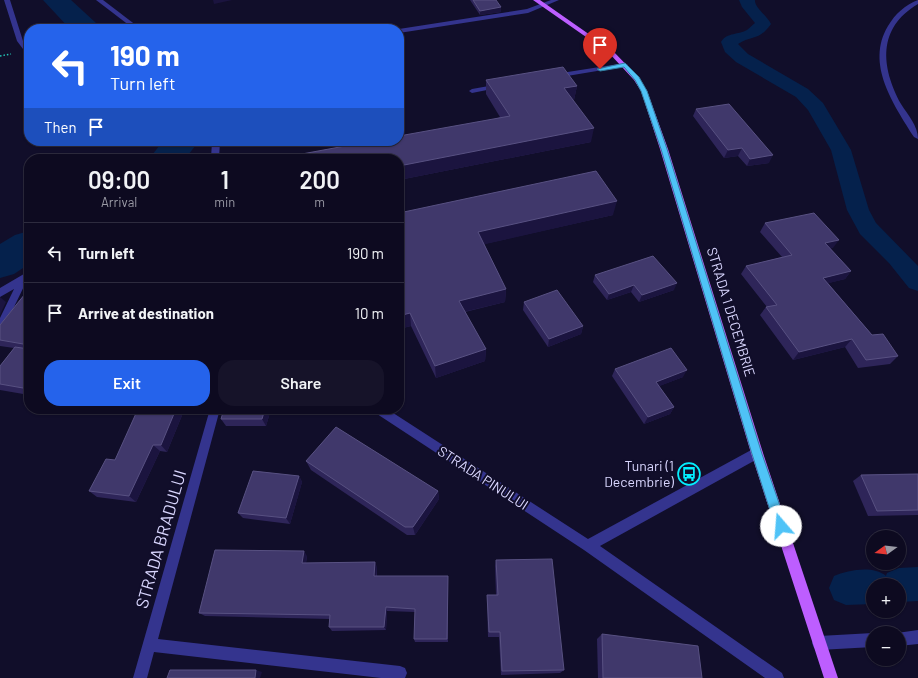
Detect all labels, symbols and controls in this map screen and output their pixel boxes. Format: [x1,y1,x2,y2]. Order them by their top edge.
pin [583,28,617,69]
icon: arrive [589,34,611,56]
text: 190 m [110,38,180,72]
icon: left [44,40,96,92]
text: Turn left [110,72,176,94]
icon: arrive [85,116,107,138]
text: Then [44,118,77,136]
text: 09:00 [88,165,150,194]
text: 1 [221,165,229,194]
text: 200 [299,165,340,194]
text: Arrival [101,194,137,210]
text: min [214,194,235,210]
text: m [314,194,325,210]
icon: left [44,242,66,264]
text: Turn left [78,244,134,262]
text: 190 m [347,244,384,262]
street label: STRADA 1 DECEMBRIE [704,245,759,379]
icon: arrive [44,302,66,324]
text: Arrive at destination [78,304,214,322]
text: 10 m [355,304,384,322]
button: Exit [44,360,210,406]
button: Share [218,360,384,406]
street label: STRADA PINULUI [435,442,532,513]
place label: Tunari (1 Decembrie) [604,457,674,490]
bus stop icon: Tunari (1 Decembrie) [676,461,702,487]
street label: STRADA BRADULUI [131,467,189,610]
position arrow [760,505,802,547]
north arrow [866,530,906,570]
map controls [866,530,906,666]
button: + [866,578,906,618]
button: − [866,626,906,666]

